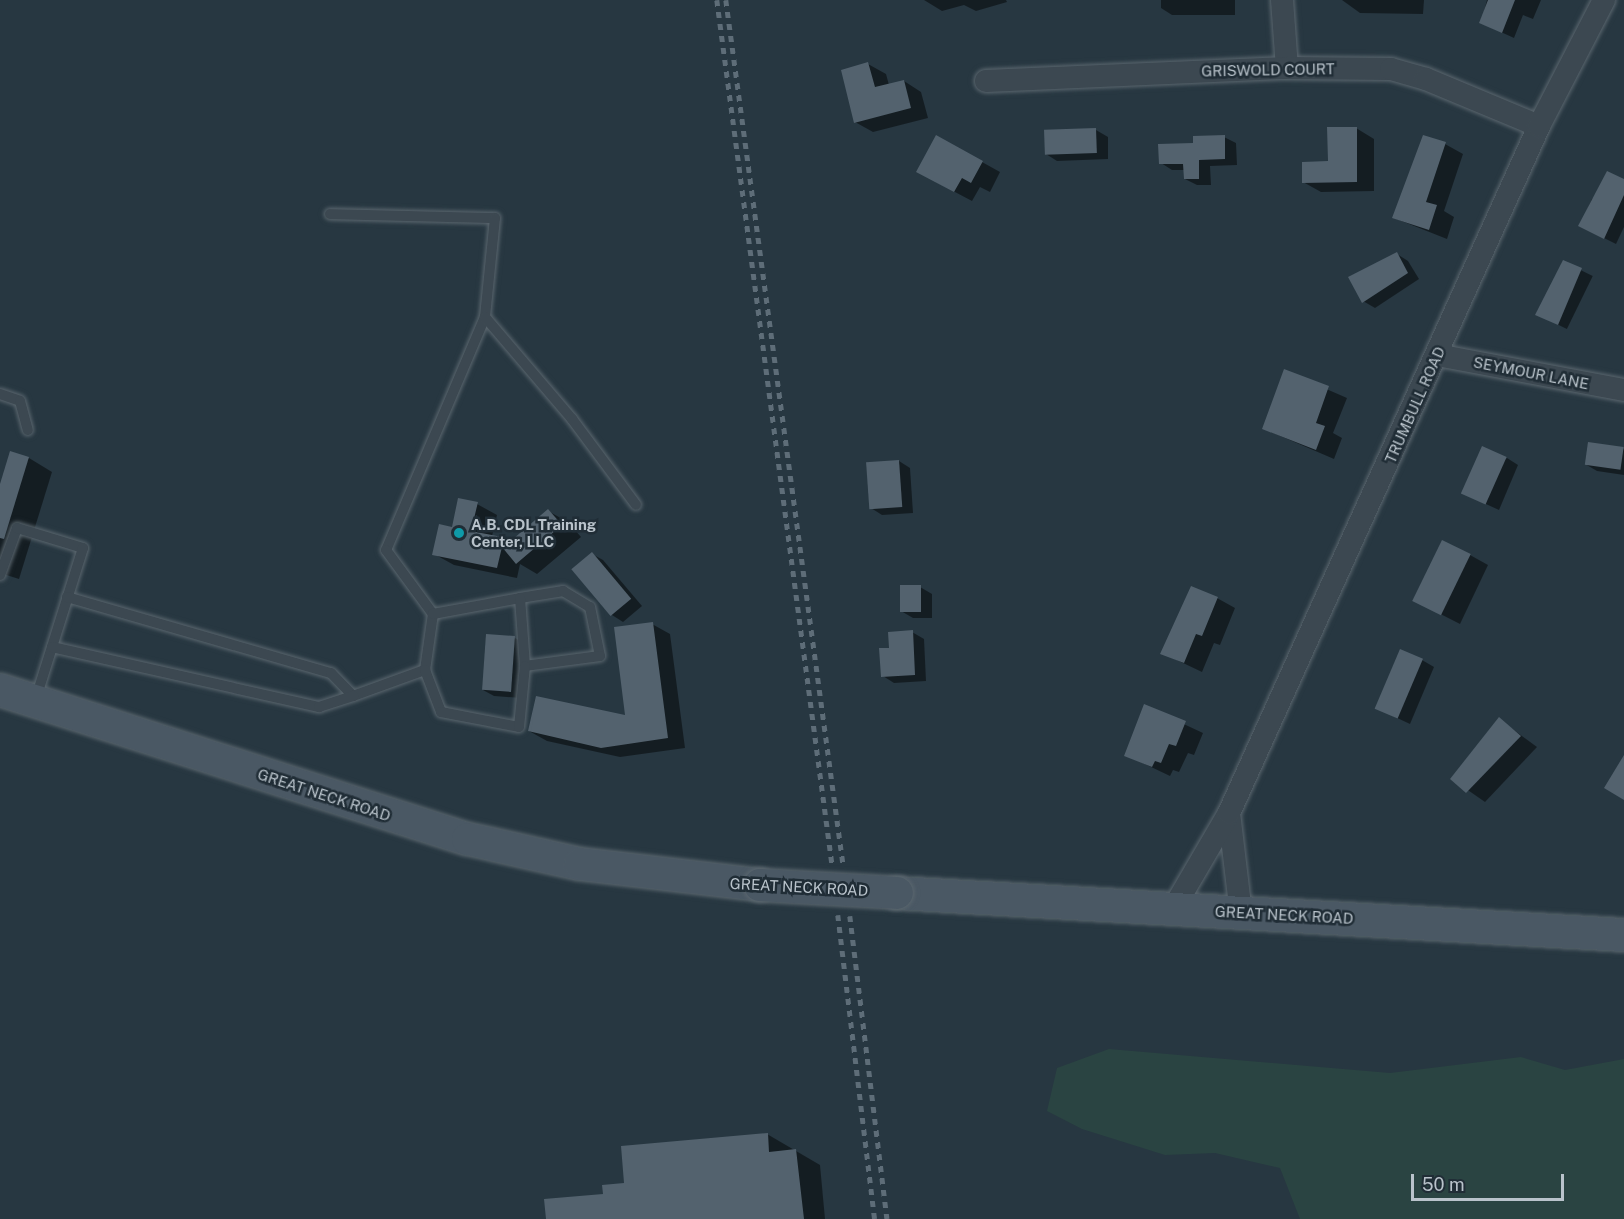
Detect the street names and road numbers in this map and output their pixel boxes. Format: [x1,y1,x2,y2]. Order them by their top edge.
street label: GRISWOLD COURT [1201,60,1335,80]
street label: TRUMBULL ROAD [1381,344,1449,466]
street label: SEYMOUR LANE [1472,353,1590,393]
street label: GREAT NECK ROAD [255,765,393,825]
street label: GREAT NECK ROAD [729,874,869,900]
street label: GREAT NECK ROAD [1214,902,1354,928]

